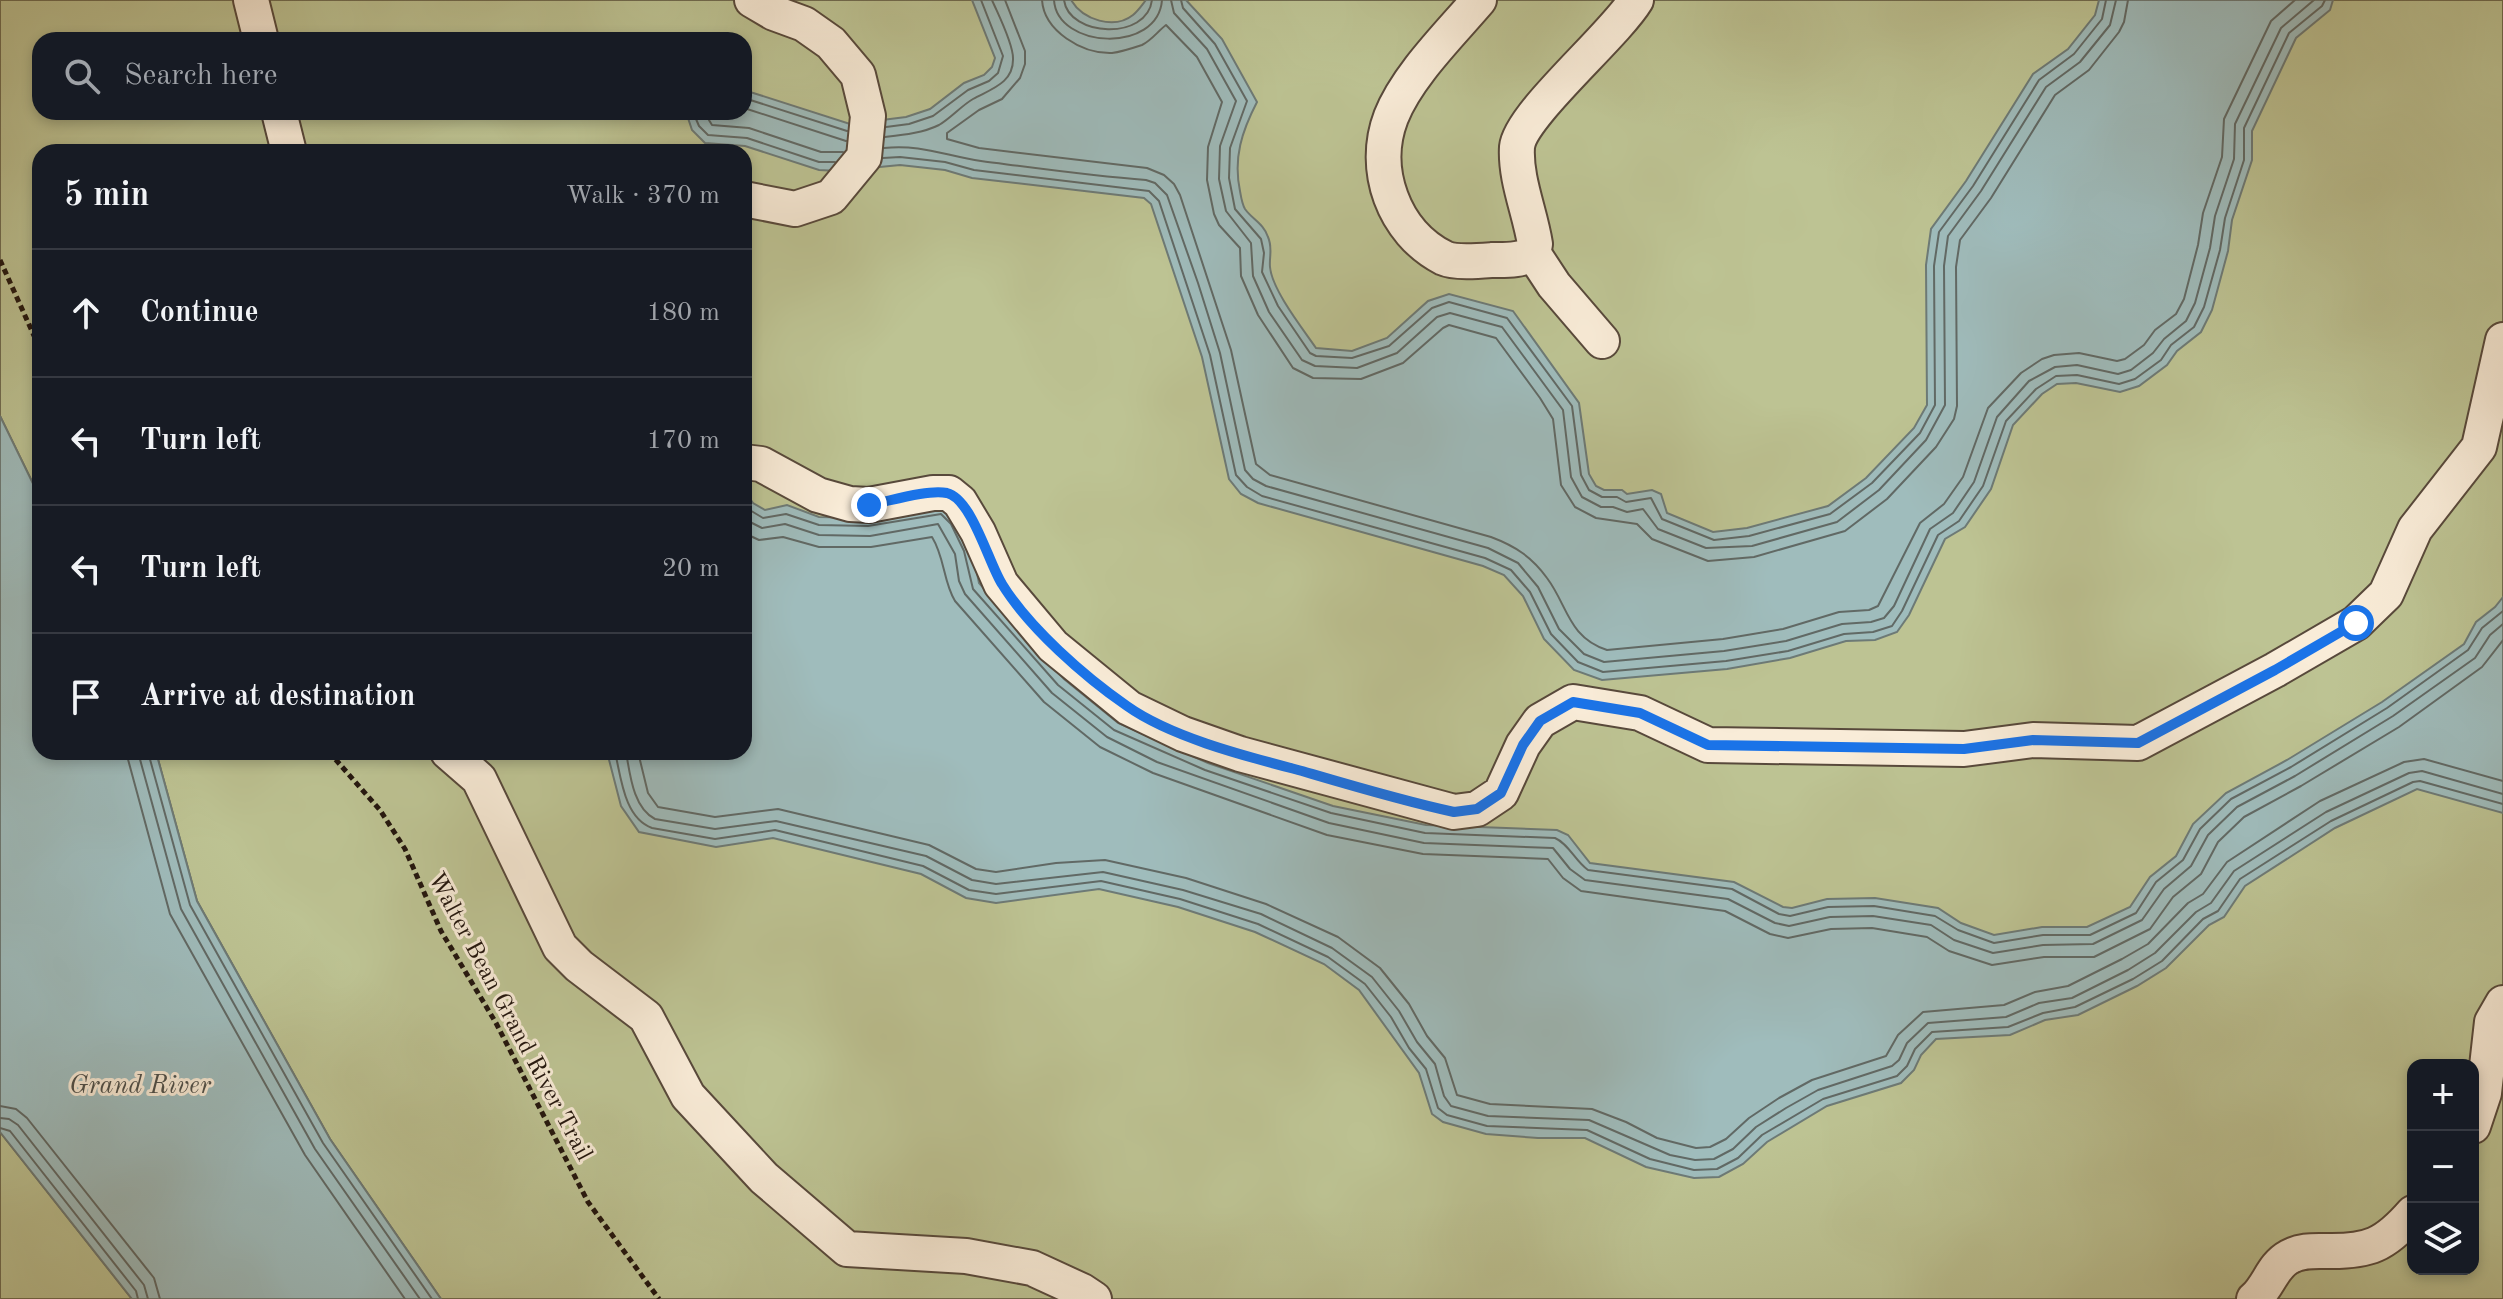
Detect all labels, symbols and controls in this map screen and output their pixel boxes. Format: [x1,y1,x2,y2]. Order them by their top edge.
search box [32,32,752,120]
icon: search [60,54,104,98]
text: Search here [124,61,278,91]
text: 5 min [64,179,149,213]
text: Walk · 370 m [566,183,720,209]
icon: ahead [64,291,108,335]
text: Continue [140,298,259,328]
text: 180 m [647,300,720,326]
icon: left [64,419,108,463]
text: Turn left [140,426,261,456]
text: 170 m [647,428,720,454]
route end [851,487,887,523]
icon: left [64,547,108,591]
text: Turn left [140,554,261,584]
text: 20 m [662,556,720,582]
route start [2338,605,2374,641]
icon: arrive [64,675,108,719]
text: Arrive at destination [140,682,415,712]
street label: Walter Bean Grand River Trail [423,869,596,1165]
map controls [2407,1059,2479,1275]
button: + [2407,1059,2479,1131]
water label: Grand River [69,1073,212,1099]
button: − [2407,1131,2479,1203]
button: layers [2407,1203,2479,1275]

